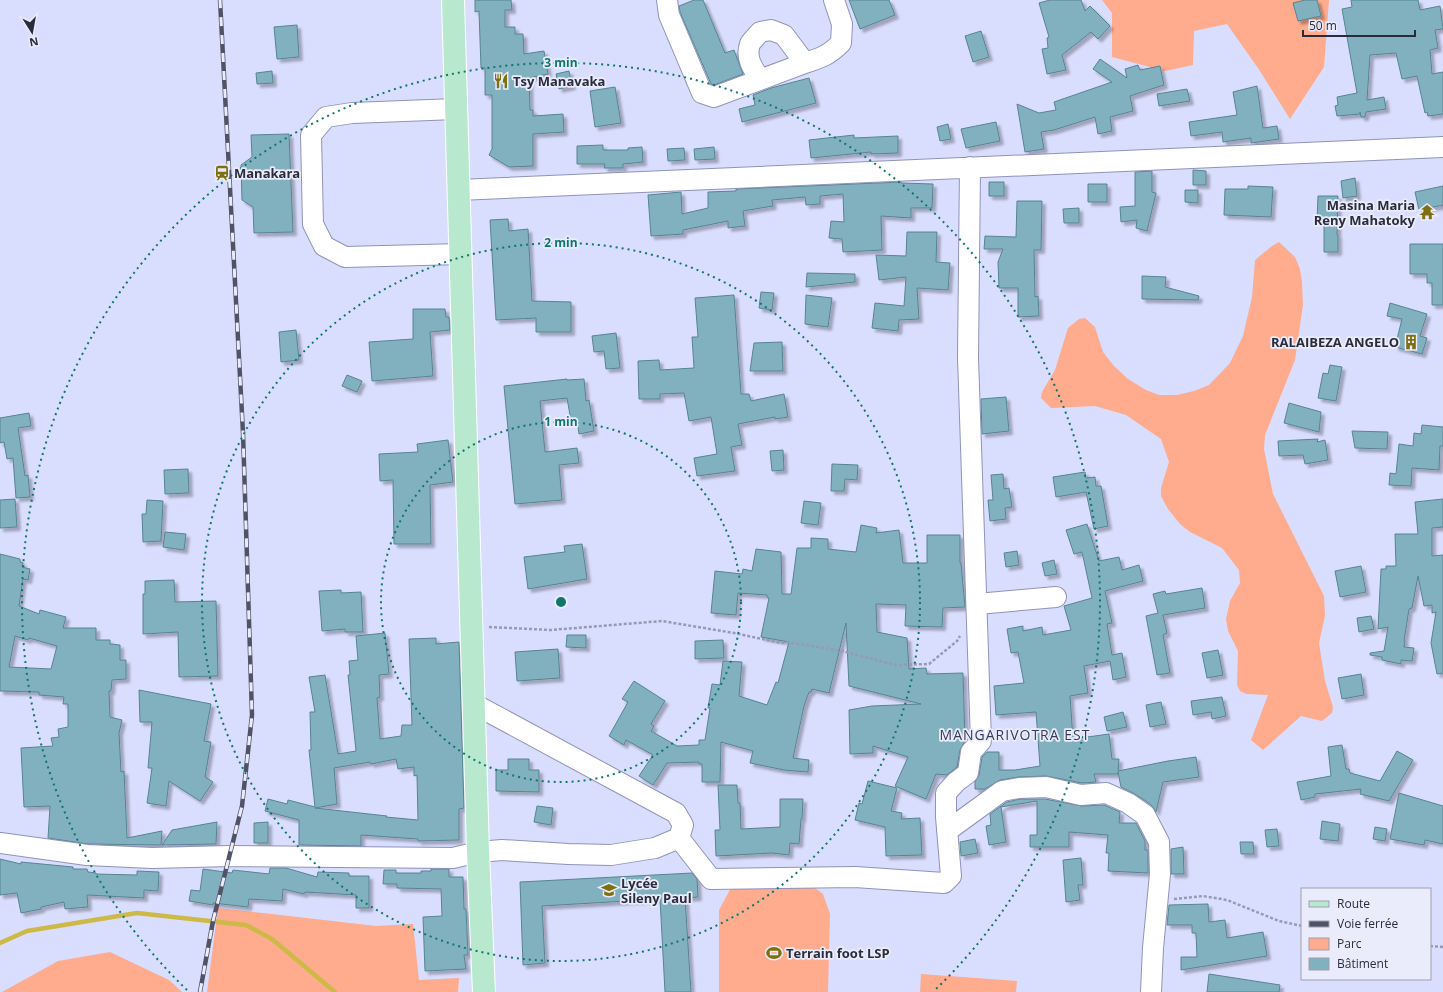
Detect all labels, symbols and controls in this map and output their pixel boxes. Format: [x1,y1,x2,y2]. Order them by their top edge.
north arrow [12,12,52,52]
scale bar [1303,12,1415,38]
text: 50 m [1309,17,1337,34]
text: N [28,34,40,51]
text: 3 min [544,54,578,71]
restaurant icon: Tsy Manavaka [492,72,510,90]
place label: Tsy Manavaka [513,72,605,90]
station icon: Manakara [213,164,231,182]
place label: Manakara [234,164,300,182]
place label: Masina Maria Reny Mahatoky [1314,196,1416,229]
temple icon: Masina Maria Reny Mahatoky [1418,203,1436,221]
text: 2 min [544,234,578,251]
place label: RALAIBEZA ANGELO [1271,333,1399,351]
building icon: RALAIBEZA ANGELO [1402,333,1420,351]
text: 1 min [544,413,578,430]
centre of rings [554,595,568,609]
district label: MANGARIVOTRA EST [940,725,1090,744]
place label: Lycée Sileny Paul [621,874,692,907]
school or university icon: Lycée Sileny Paul [600,881,618,899]
legend [1301,888,1431,980]
text: Route [1337,895,1370,912]
text: Voie ferrée [1337,915,1399,932]
text: Parc [1337,935,1362,952]
sports icon: Terrain foot LSP [765,944,783,962]
place label: Terrain foot LSP [786,944,890,962]
text: Bâtiment [1337,955,1388,972]

